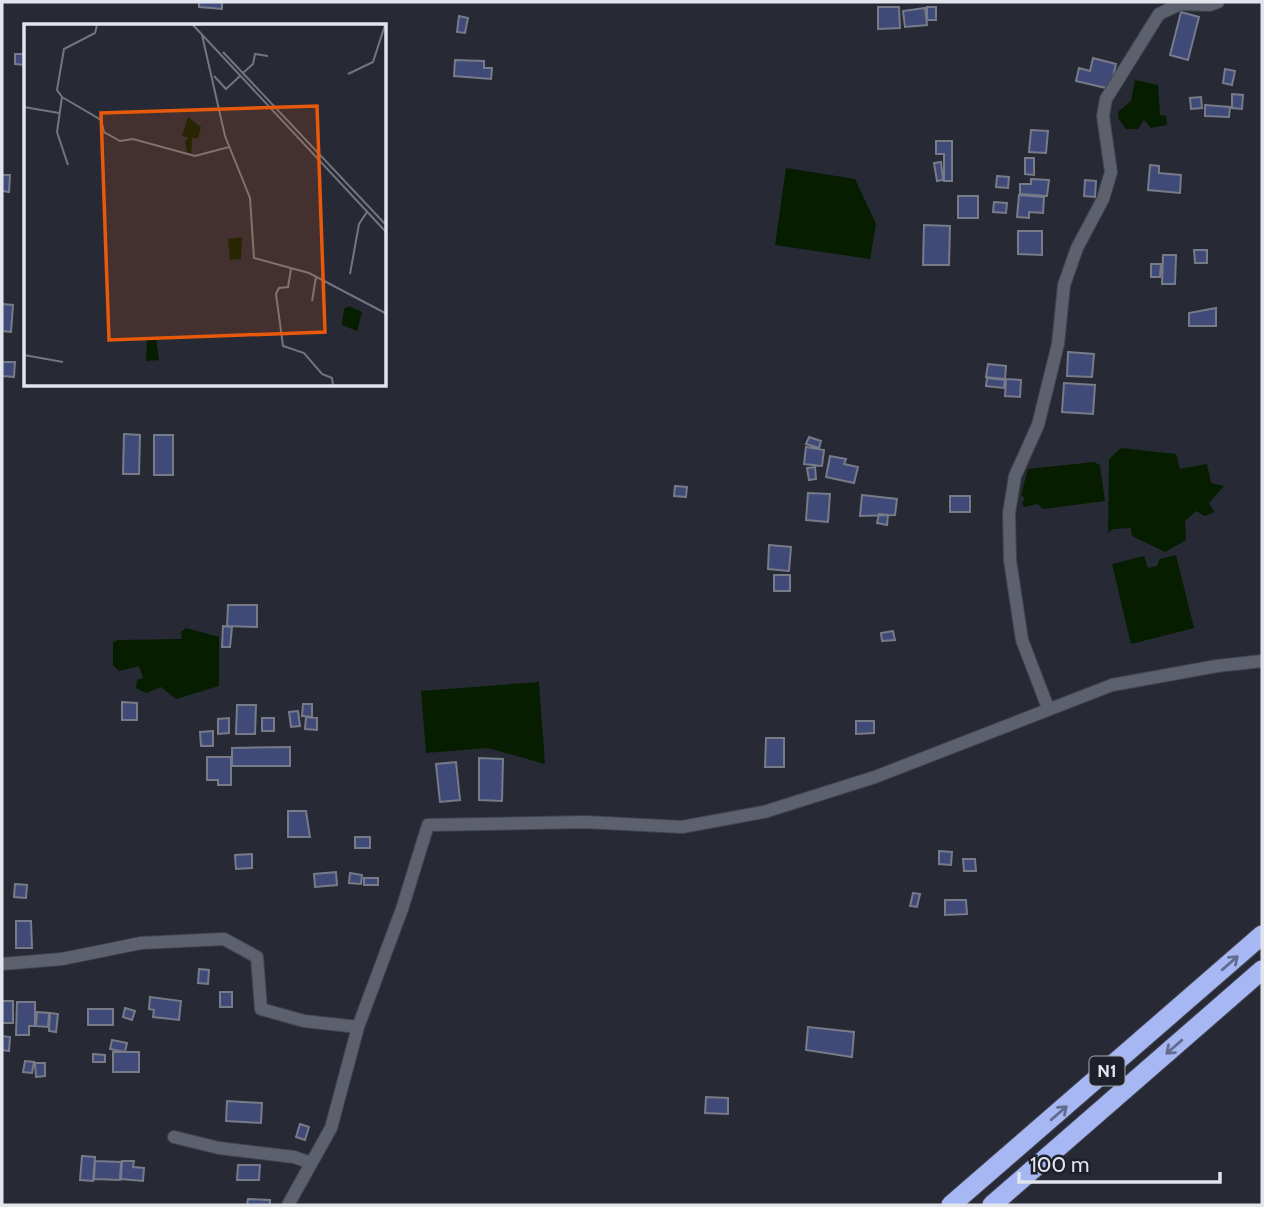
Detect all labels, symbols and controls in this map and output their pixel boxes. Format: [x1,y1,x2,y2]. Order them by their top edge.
inset map [24,24,387,387]
one-way arrow [1221,956,1239,972]
one-way arrow [1165,1039,1183,1055]
road number: N1 [1090,1056,1124,1086]
one-way arrow [1050,1105,1068,1121]
scale bar [1019,1140,1220,1184]
text: 100 m [1030,1152,1089,1177]

